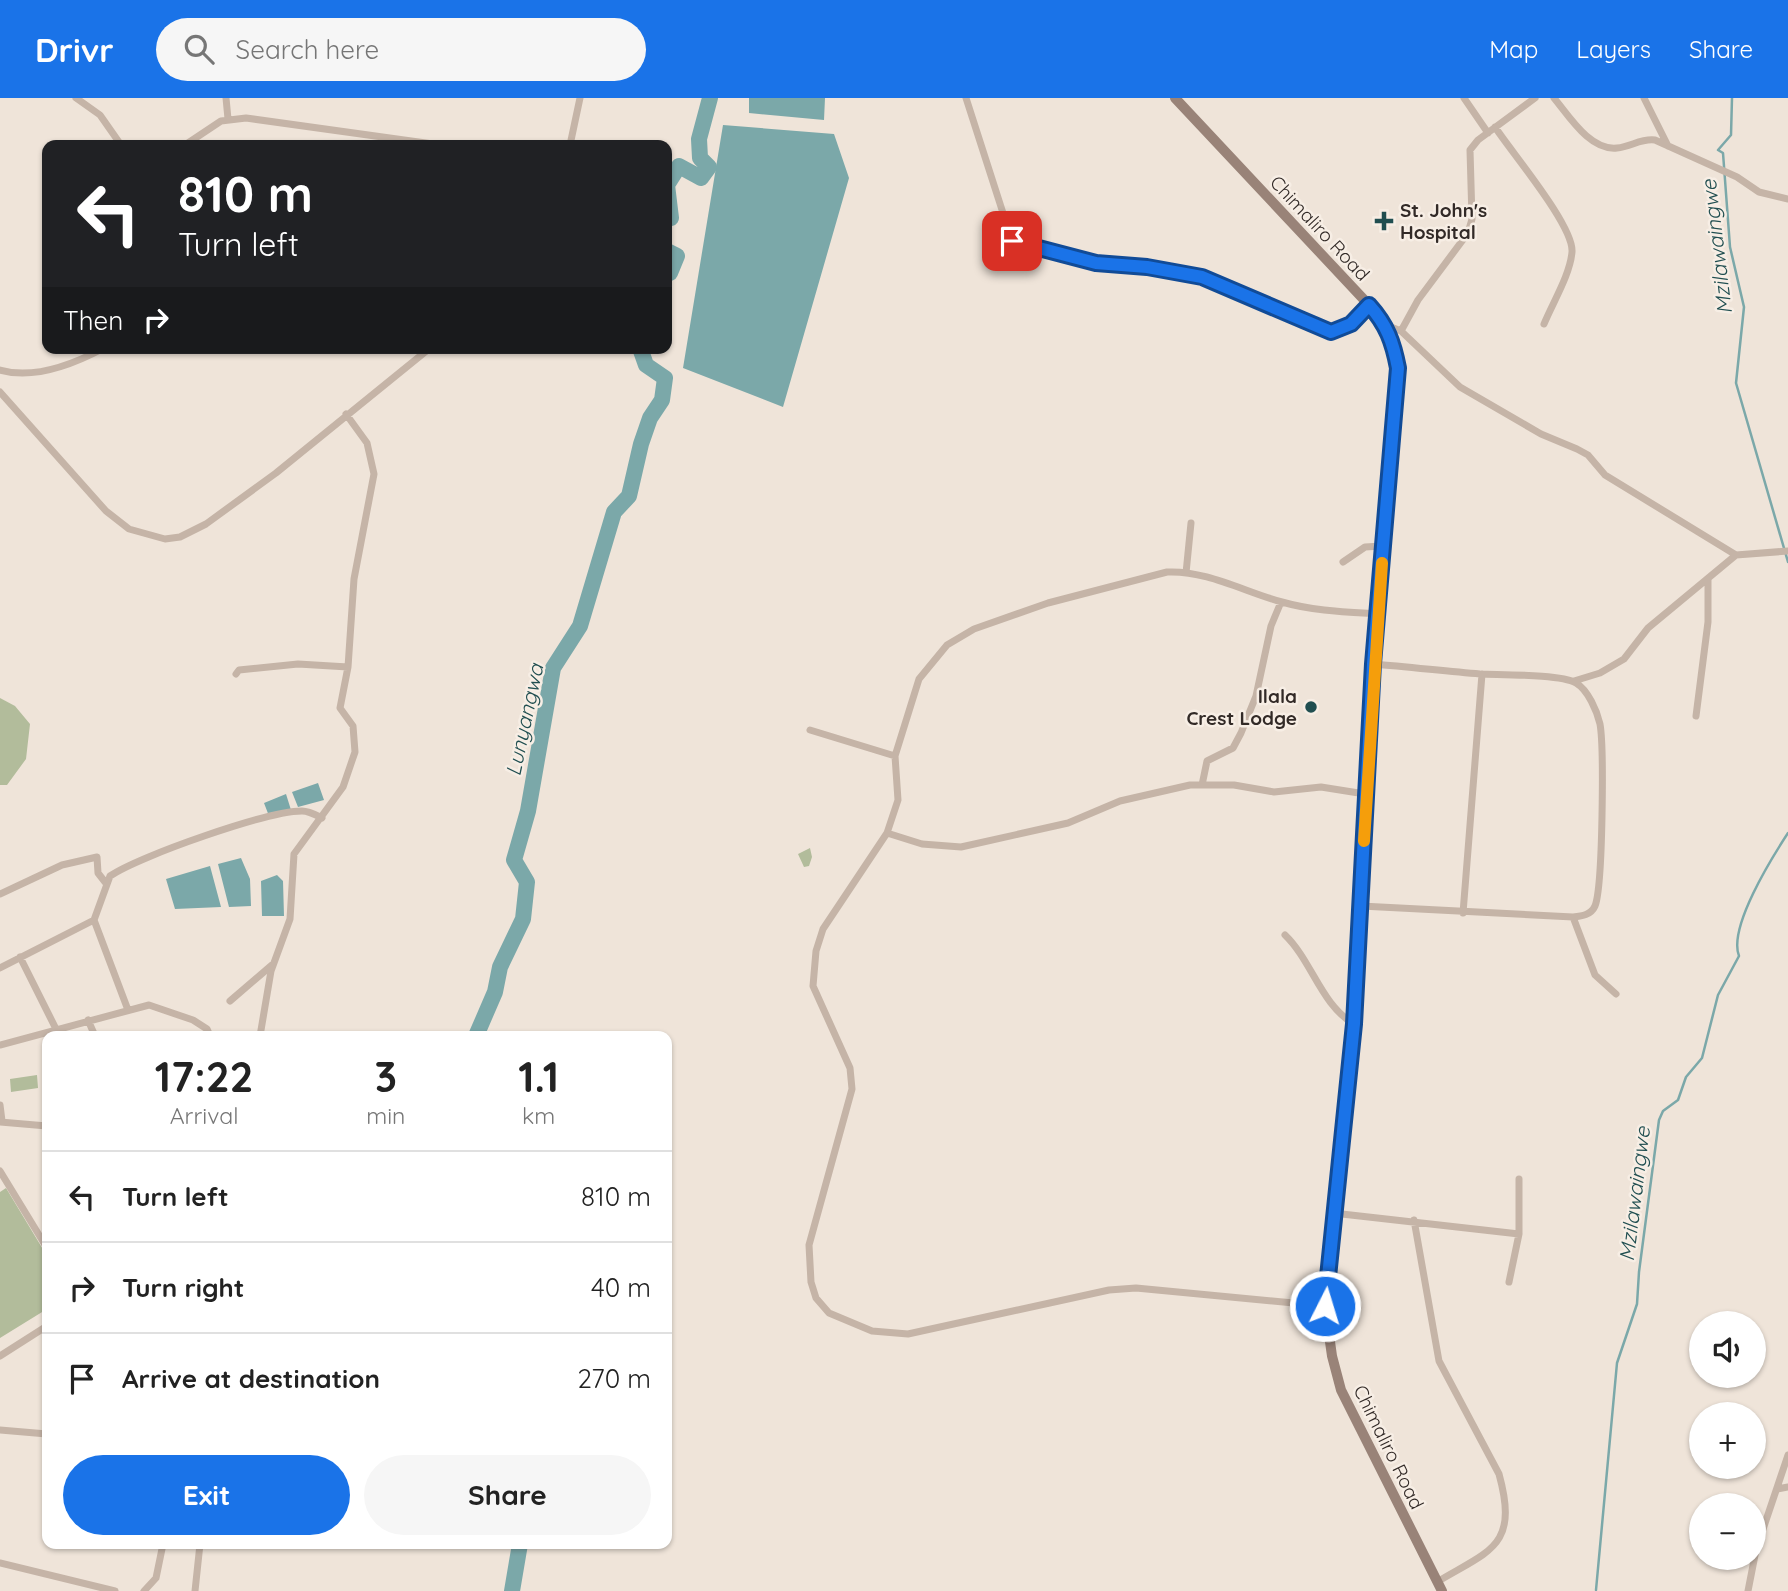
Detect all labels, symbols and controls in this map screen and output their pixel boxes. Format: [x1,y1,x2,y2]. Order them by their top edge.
search box [156,18,646,81]
text: Drivr [35,29,114,70]
icon: search [180,30,218,68]
text: Search here [236,33,379,66]
text: Map [1489,34,1538,64]
text: Layers [1576,34,1651,64]
text: Share [1689,34,1753,64]
text: 810 m [178,163,313,224]
icon: left [63,168,154,259]
street label: Chimaliro Road [1265,170,1375,286]
water label: Mzilawaingwe [1695,177,1737,316]
place label: St. John's Hospital [1400,198,1487,244]
pin [982,211,1042,271]
marker: St. John's Hospital [1374,211,1394,231]
icon: arrive [993,222,1031,260]
text: Turn left [178,224,299,264]
icon: right [137,301,175,339]
text: Then [63,304,123,337]
water label: Lunyangwa [499,660,549,778]
place label: Ilala Crest Lodge [1186,684,1297,730]
marker: Ilala Crest Lodge [1303,699,1319,715]
text: 17:22 [155,1050,253,1103]
text: 3 [375,1050,397,1103]
text: 1.1 [518,1050,559,1103]
text: Arrival [170,1101,239,1130]
text: min [366,1101,405,1130]
text: km [522,1101,555,1130]
water label: Mzilawaingwe [1613,1124,1655,1263]
icon: left [63,1178,101,1216]
text: Turn left [122,1180,229,1213]
text: 810 m [581,1180,651,1213]
icon: right [63,1269,101,1307]
position arrow [1288,1269,1362,1343]
text: Turn right [122,1271,244,1304]
text: 40 m [591,1271,651,1304]
map controls [1689,1311,1766,1570]
button: sound [1689,1311,1766,1388]
icon: arrive [63,1360,101,1398]
text: Arrive at destination [122,1362,380,1395]
text: 270 m [577,1362,651,1395]
street label: Chimaliro Road [1349,1381,1429,1513]
button: + [1689,1402,1766,1479]
button: Exit [63,1455,350,1535]
button: Share [364,1455,651,1535]
button: − [1689,1493,1766,1570]

